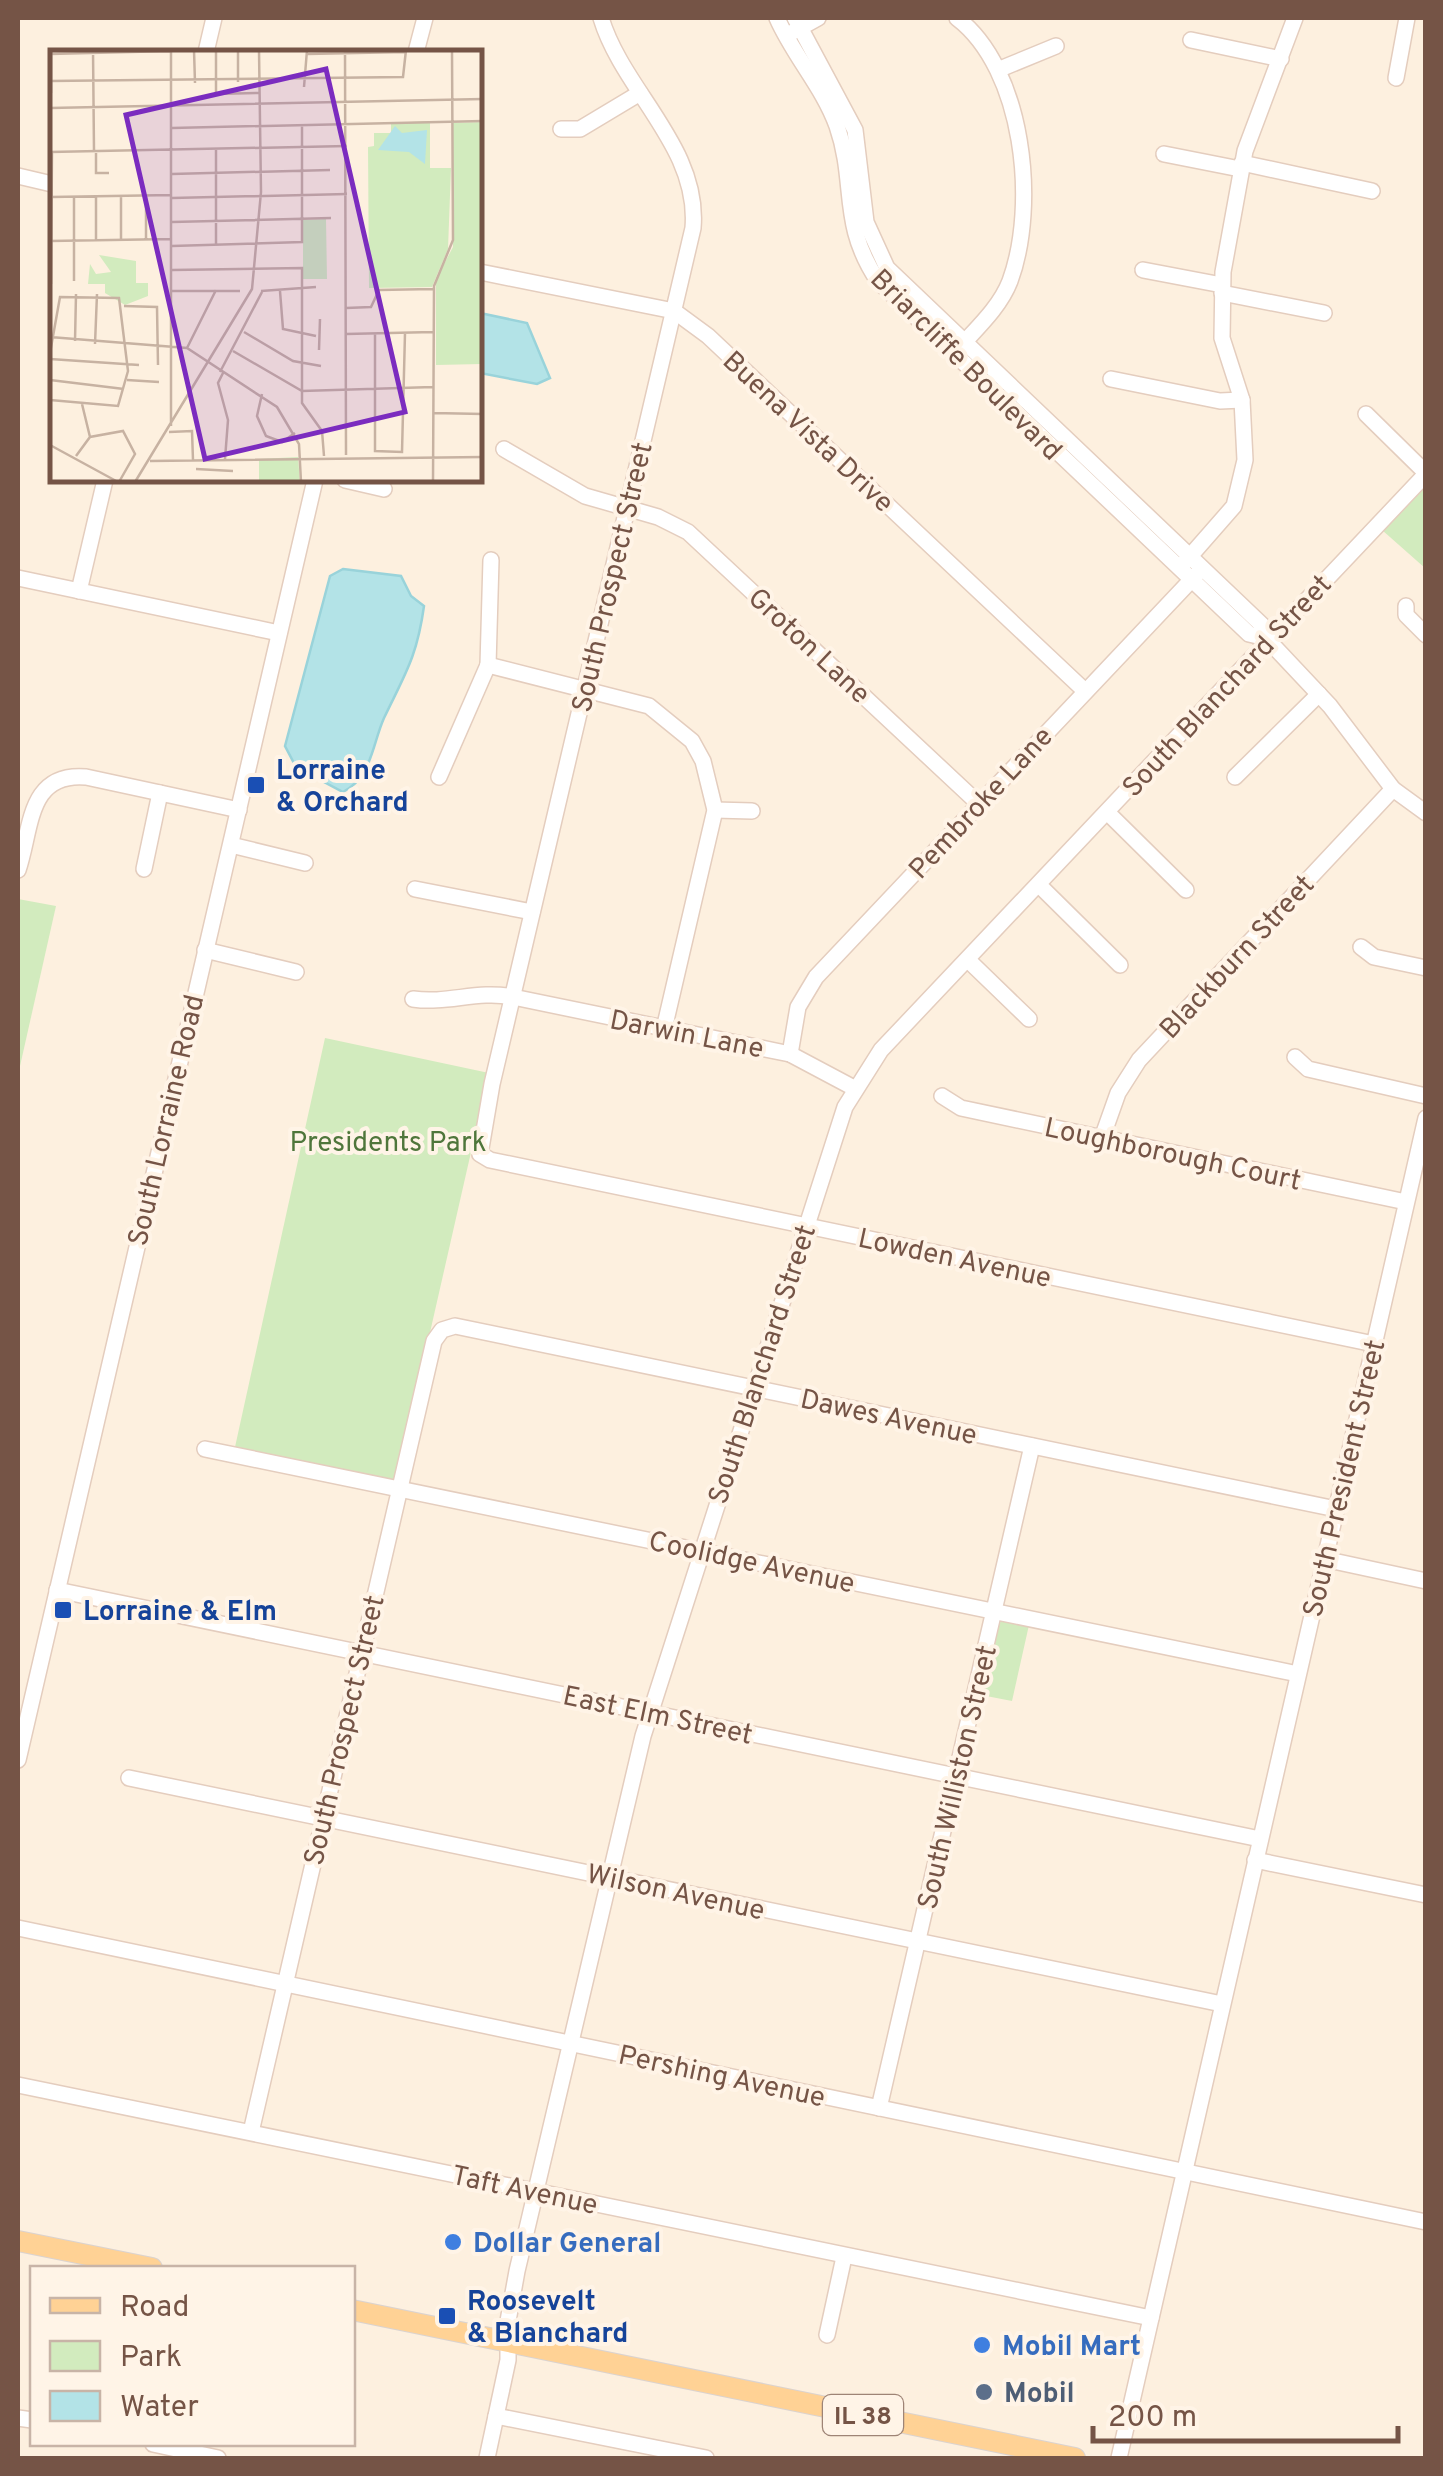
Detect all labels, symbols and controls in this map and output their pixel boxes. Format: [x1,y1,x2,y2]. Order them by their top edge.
inset map [50,50,482,482]
street label: Briarcliffe Boulevard [861,262,1069,470]
street label: Buena Vista Drive [714,344,900,522]
street label: South Prospect Street [565,439,663,716]
street label: South Blanchard Street [1116,568,1341,806]
street label: Groton Lane [739,581,877,713]
street label: Pembroke Lane [902,720,1062,888]
place label: Lorraine & Orchard [276,754,409,822]
marker: Lorraine & Orchard [245,774,267,796]
street label: Blackburn Street [1153,868,1324,1048]
street label: South Lorraine Road [122,992,214,1250]
street label: Darwin Lane [606,1003,766,1069]
street label: Loughborough Court [1041,1111,1304,1201]
park label: Presidents Park [289,1126,487,1162]
street label: South Blanchard Street [702,1221,826,1509]
street label: Lowden Avenue [854,1222,1054,1298]
street label: South President Street [1296,1336,1395,1621]
street label: Dawes Avenue [797,1383,980,1455]
street label: Coolidge Avenue [645,1525,858,1603]
street label: South Prospect Street [297,1592,395,1869]
place label: Lorraine & Elm [83,1595,277,1631]
marker: Lorraine & Elm [52,1599,74,1621]
street label: South Williston Street [911,1642,1007,1913]
street label: East Elm Street [559,1679,755,1755]
street label: Wilson Avenue [583,1857,768,1930]
street label: Pershing Avenue [615,2038,828,2117]
street label: Taft Avenue [448,2159,601,2225]
place label: Dollar General [473,2227,661,2263]
marker: Dollar General [442,2231,464,2253]
legend [30,2266,355,2446]
place label: Roosevelt & Blanchard [467,2285,628,2353]
text: Road [120,2290,189,2327]
marker: Roosevelt & Blanchard [436,2305,458,2327]
place label: Mobil Mart [1002,2330,1141,2366]
marker: Mobil Mart [971,2334,993,2356]
text: Park [120,2340,182,2377]
place label: Mobil [1004,2377,1075,2413]
marker: Mobil [973,2381,995,2403]
scale bar [1093,2381,1398,2443]
text: Water [120,2390,199,2427]
road number: IL 38 [823,2395,903,2435]
text: 200 m [1108,2400,1197,2437]

